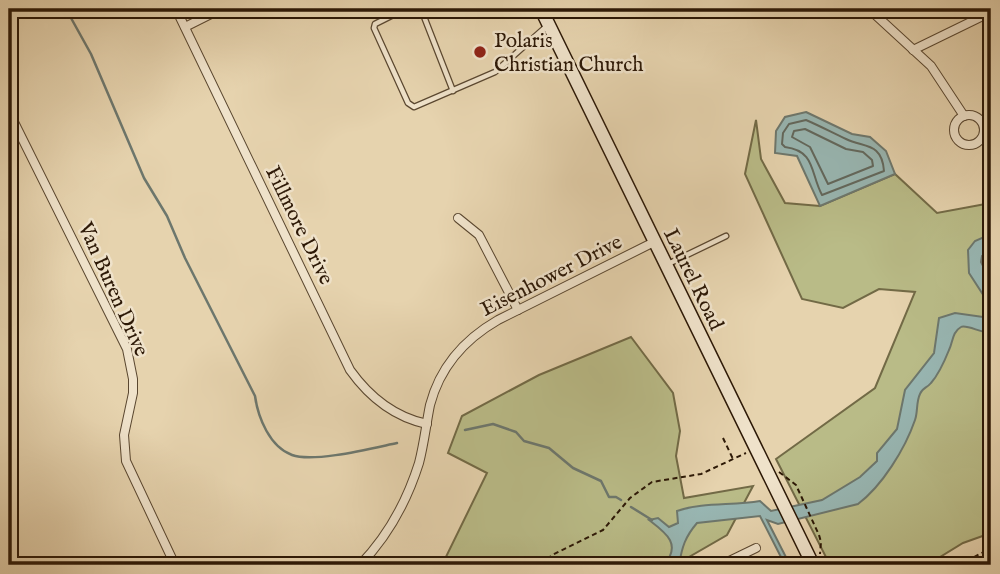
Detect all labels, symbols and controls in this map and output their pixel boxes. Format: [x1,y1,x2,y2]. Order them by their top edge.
place label: Polaris Christian Church [494,28,643,79]
marker: Polaris Christian Church [472,44,488,60]
street label: Fillmore Drive [258,162,339,290]
street label: Van Buren Drive [71,217,154,361]
street label: Laurel Road [656,224,729,336]
street label: Eisenhower Drive [476,229,627,324]

